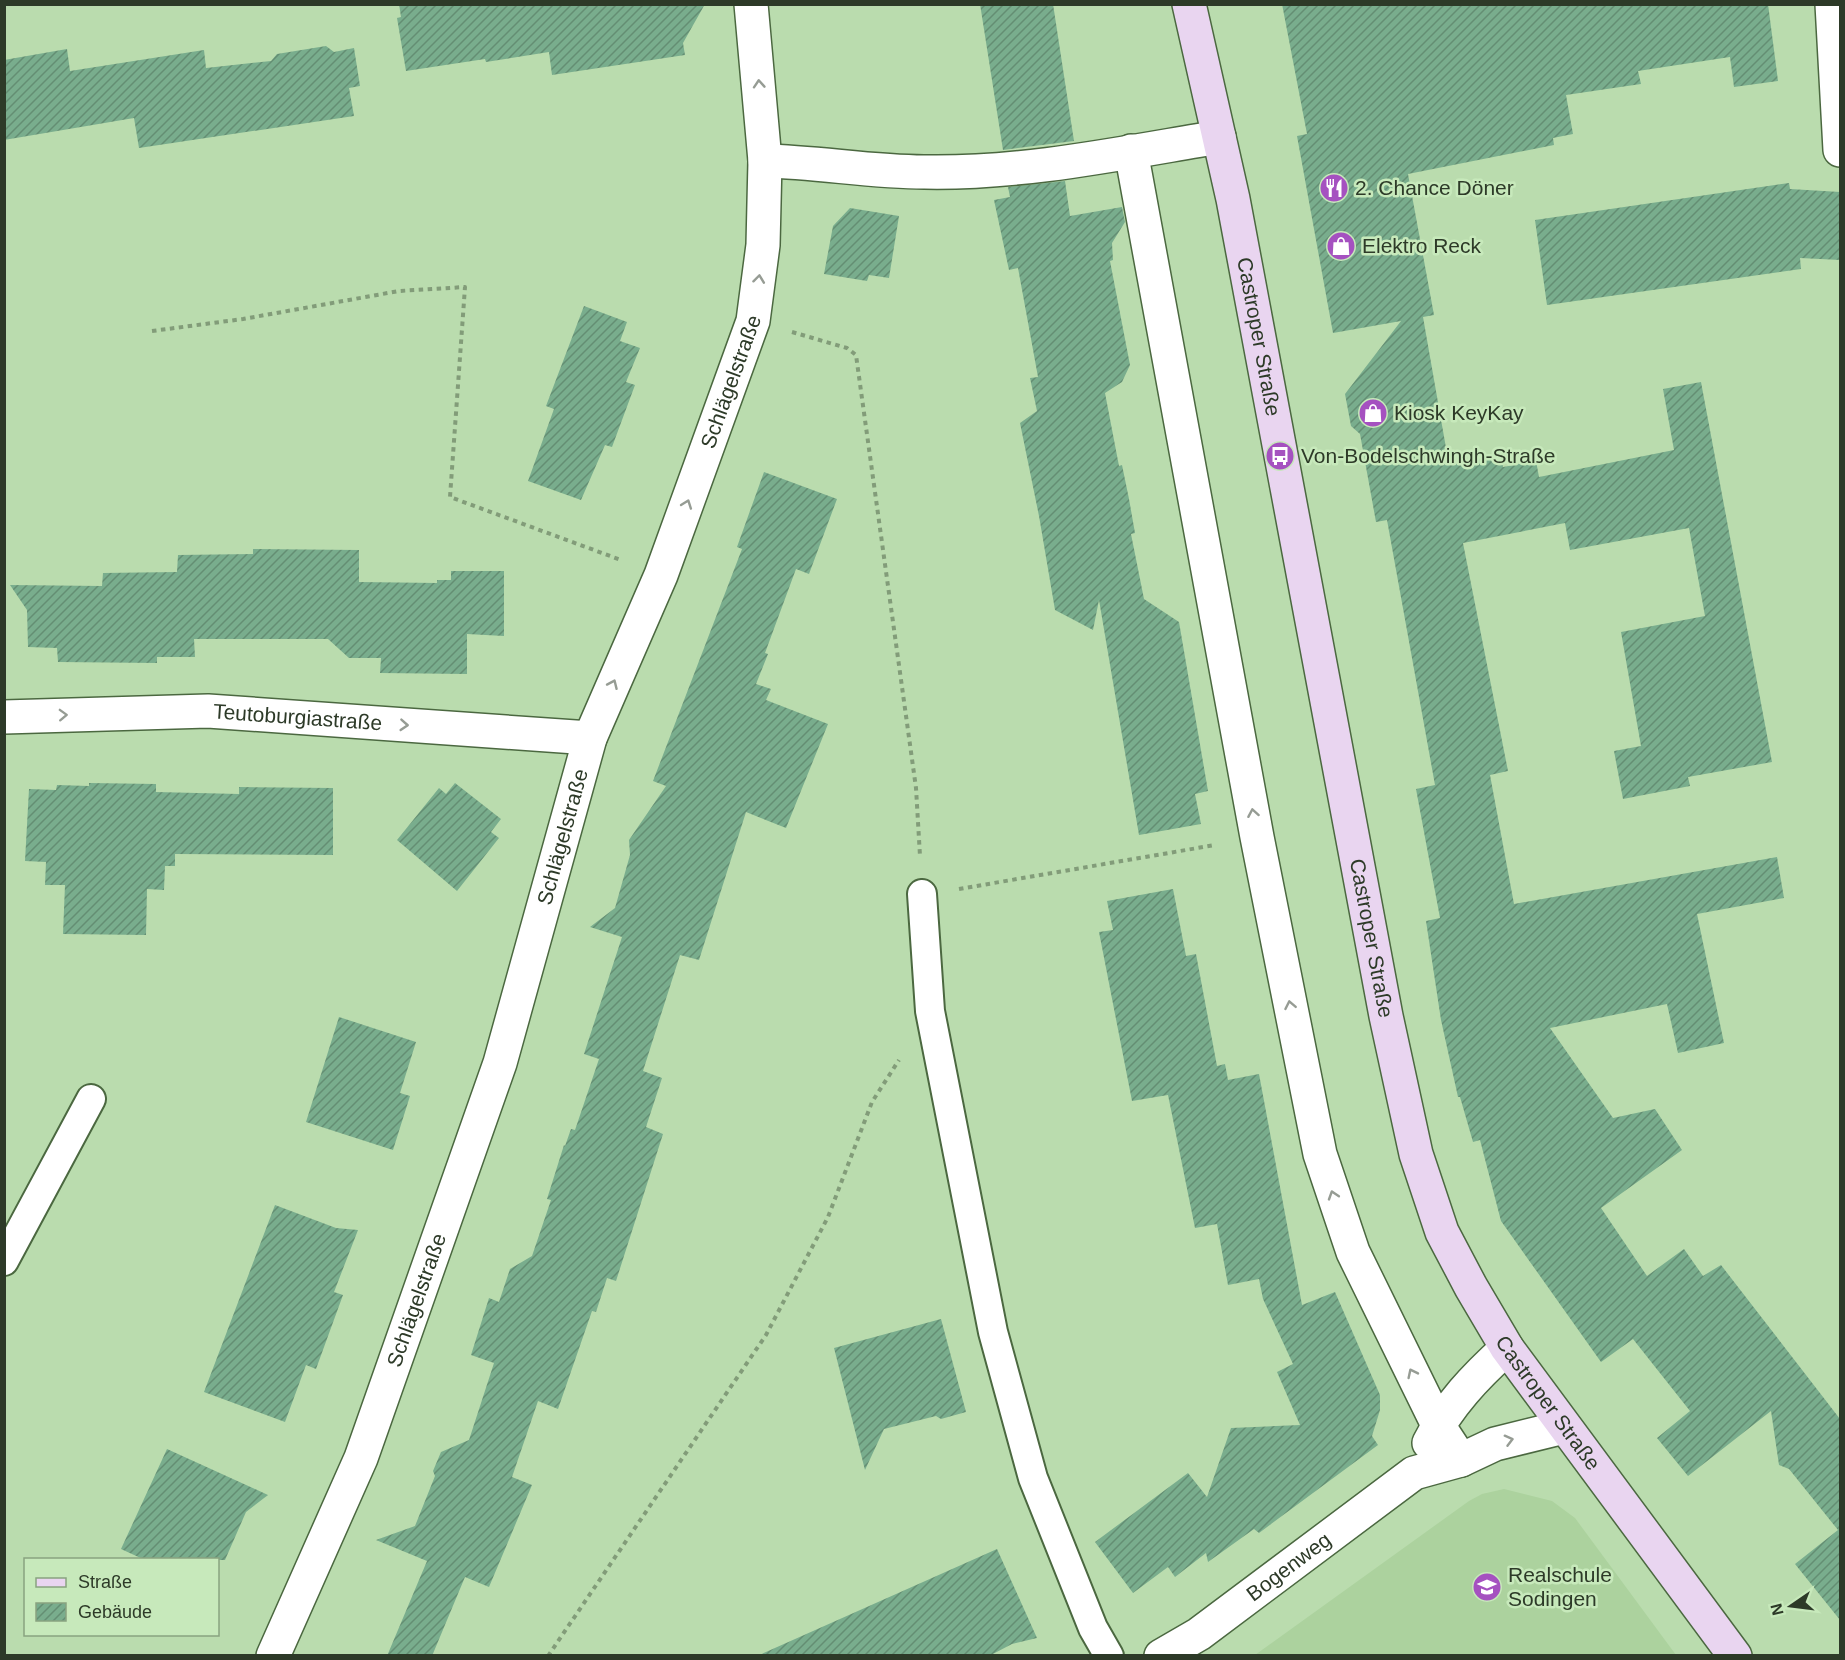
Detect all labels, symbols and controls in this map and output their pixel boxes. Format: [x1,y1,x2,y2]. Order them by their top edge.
one-way arrow [753,80,766,89]
restaurant icon: 2. Chance Döner [1318,172,1350,204]
place label: 2. Chance Döner [1355,176,1514,199]
shop icon: Elektro Reck [1325,230,1357,262]
place label: Elektro Reck [1362,234,1482,257]
street label: Castroper Straße [1233,255,1285,418]
one-way arrow [752,274,765,283]
street label: Schlägelstraße [696,312,765,451]
shop icon: Kiosk KeyKay [1357,397,1389,429]
place label: Kiosk KeyKay [1394,401,1524,424]
bus stop icon: Von-Bodelschwingh-Straße [1264,440,1296,472]
place label: Von-Bodelschwingh-Straße [1301,444,1555,467]
one-way arrow [680,499,692,510]
one-way arrow [606,680,618,691]
street label: Teutoburgiastraße [212,699,383,734]
one-way arrow [58,709,67,721]
one-way arrow [400,718,409,731]
street label: Schlägelstraße [532,766,592,907]
one-way arrow [1247,809,1260,819]
street label: Castroper Straße [1346,857,1398,1019]
one-way arrow [1284,1000,1297,1010]
one-way arrow [1328,1190,1340,1201]
street label: Schlägelstraße [382,1230,450,1370]
street label: Castroper Straße [1491,1331,1605,1474]
one-way arrow [1407,1368,1419,1379]
one-way arrow [1503,1435,1514,1447]
street label: Bogenweg [1242,1527,1335,1605]
legend [24,1558,219,1636]
place label: Realschule Sodingen [1508,1563,1612,1610]
school or university icon: Realschule Sodingen [1471,1571,1503,1603]
text: Straße [78,1572,132,1592]
north arrow [1761,1576,1821,1636]
text: Gebäude [78,1602,152,1622]
text: N [1767,1602,1787,1617]

